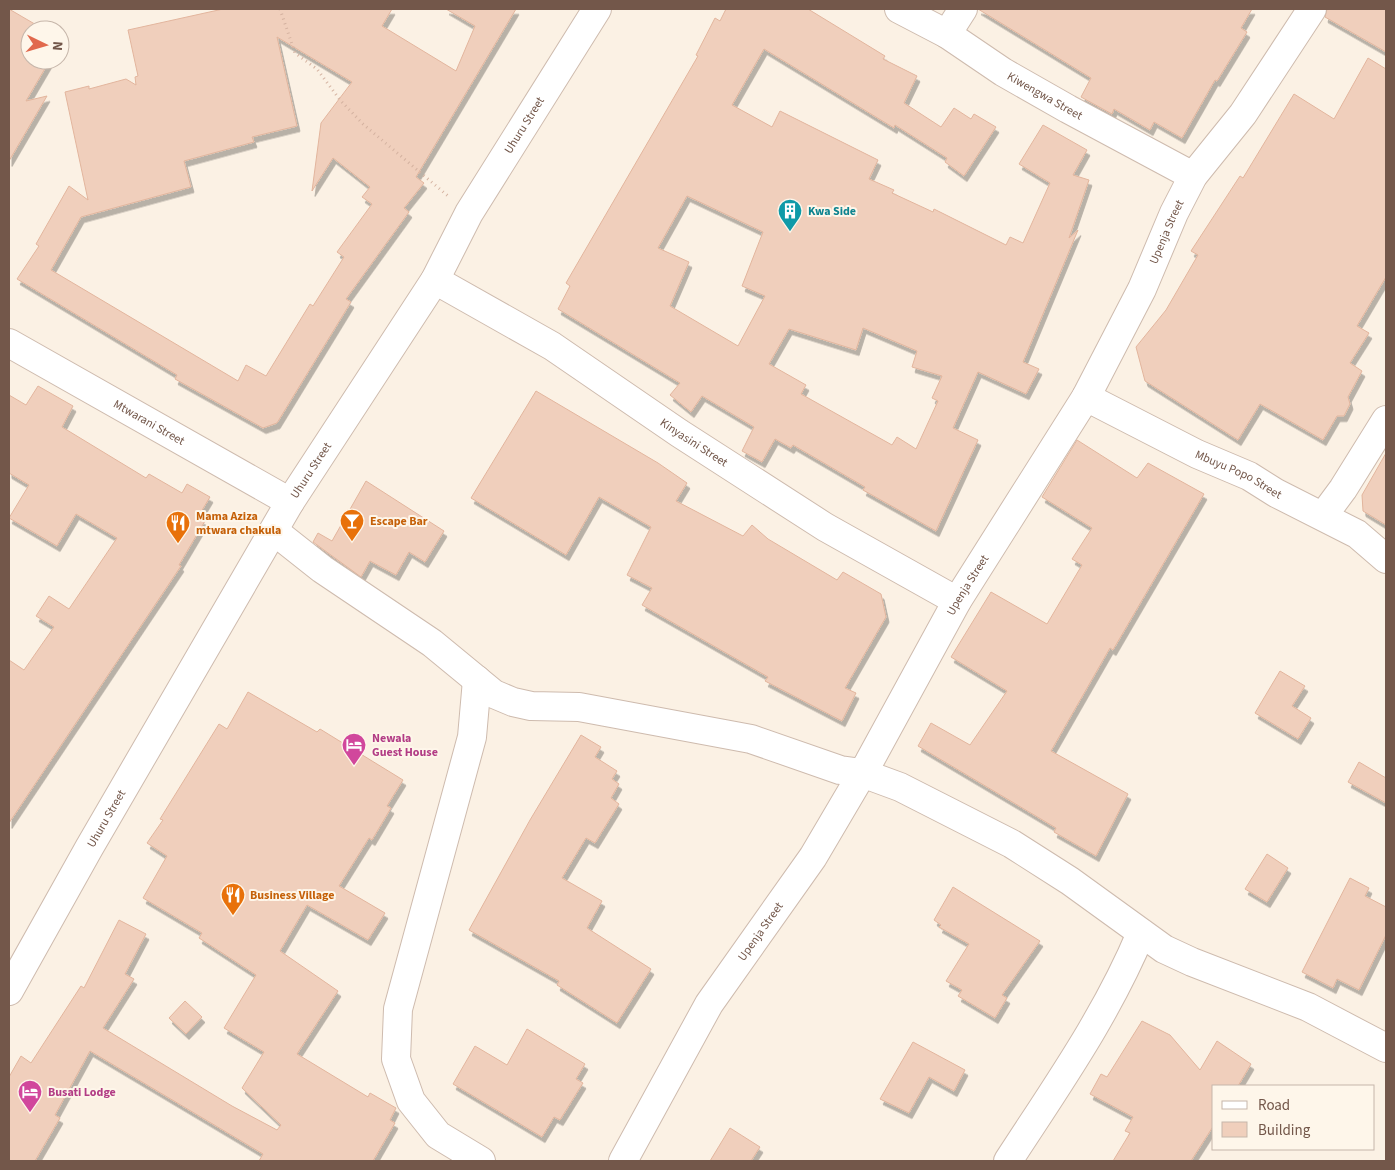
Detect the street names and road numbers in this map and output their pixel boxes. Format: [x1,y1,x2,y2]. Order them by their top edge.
street label: Kiwengwa Street [1004,68,1086,124]
street label: Uhuru Street [500,94,548,157]
street label: Upenja Street [1145,197,1188,267]
street label: Mtwarani Street [110,395,188,449]
street label: Kinyasini Street [657,414,731,471]
street label: Uhuru Street [286,439,335,502]
street label: Mbuyu Popo Street [1192,446,1285,503]
street label: Upenja Street [942,551,993,618]
street label: Uhuru Street [83,787,130,850]
street label: Upenja Street [734,898,787,964]

